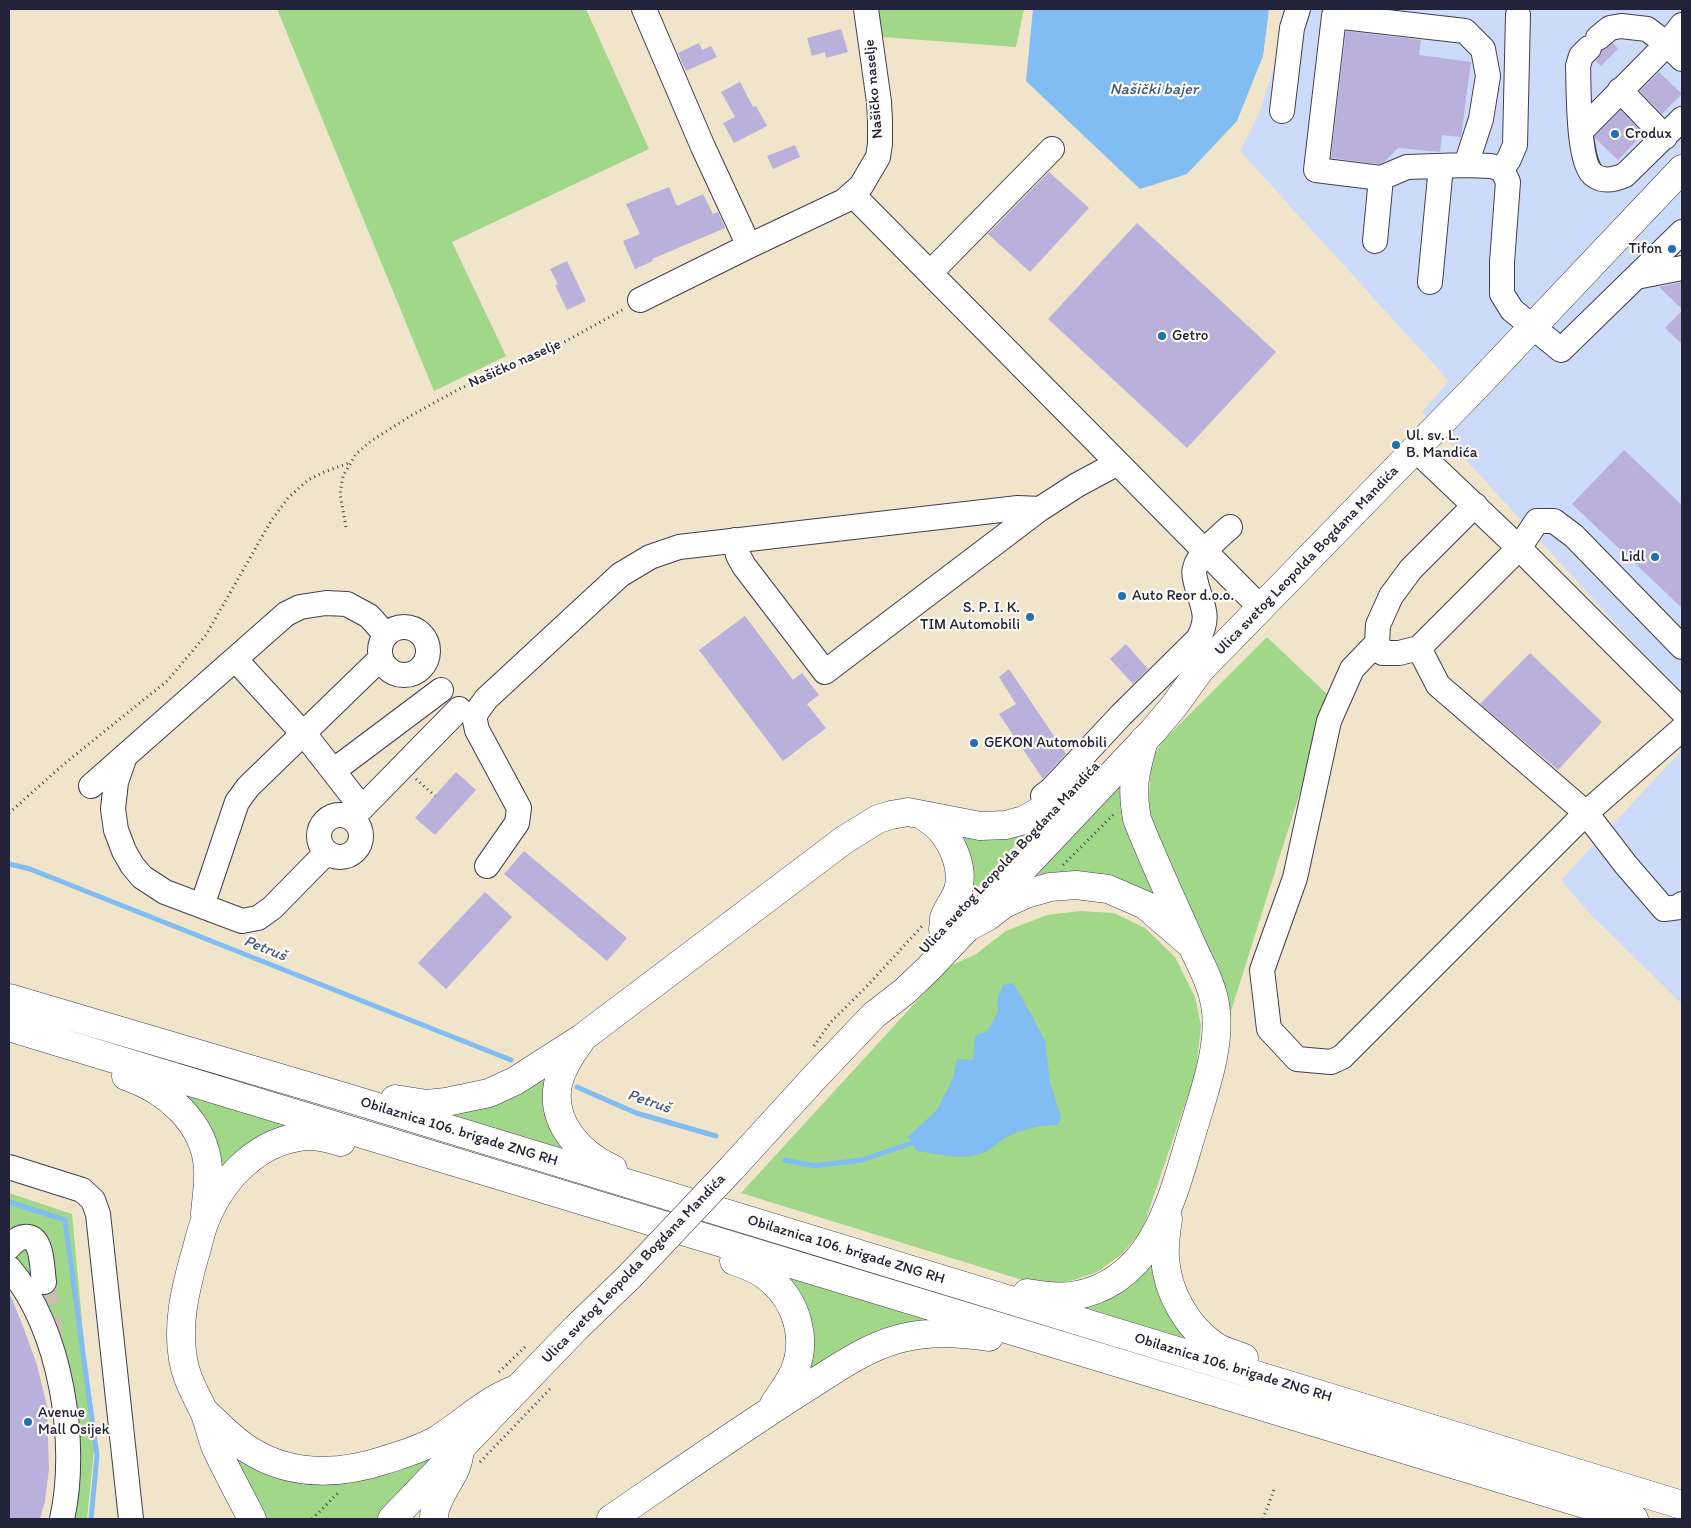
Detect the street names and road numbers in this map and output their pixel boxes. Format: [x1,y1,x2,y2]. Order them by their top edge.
street label: Našičko naselje [861,39,887,139]
street label: Našičko naselje [466,336,564,392]
street label: Ulica svetog Leopolda Bogdana Mandića [1211,462,1403,660]
street label: Ulica svetog Leopolda Bogdana Mandića [916,758,1104,958]
street label: Obilaznica 106. brigade ZNG RH [358,1093,560,1171]
street label: Ulica svetog Leopolda Bogdana Mandića [538,1170,730,1368]
street label: Obilaznica 106. brigade ZNG RH [745,1211,947,1289]
street label: Obilaznica 106. brigade ZNG RH [1132,1329,1334,1407]

